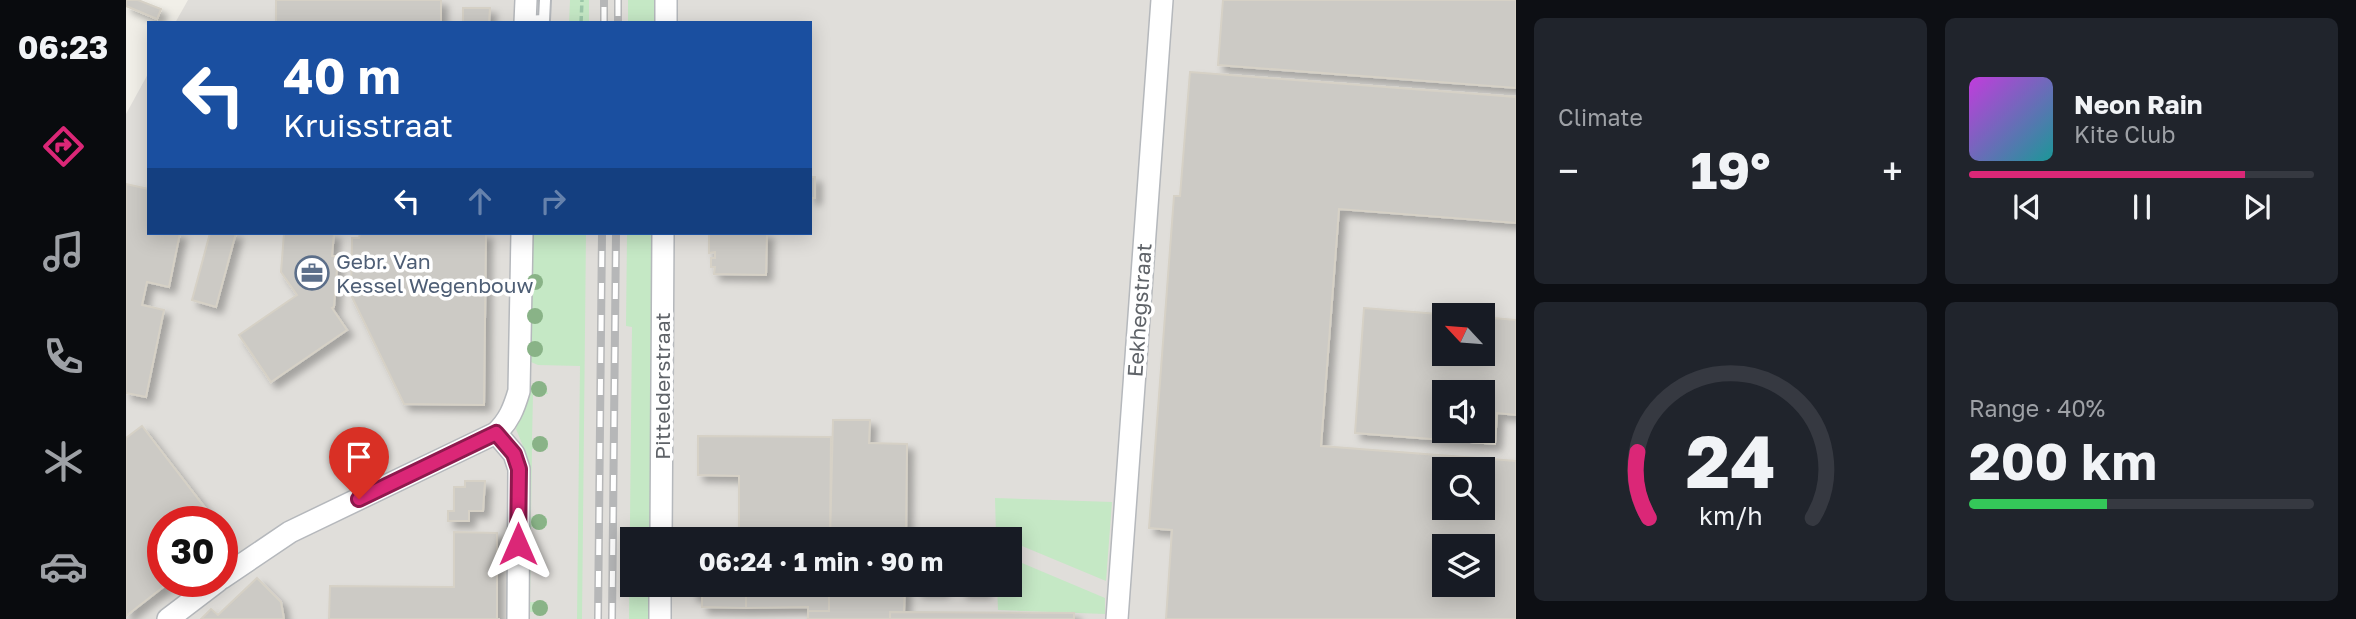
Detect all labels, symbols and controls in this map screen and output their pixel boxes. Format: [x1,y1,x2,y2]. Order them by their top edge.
text: 06:23 [18,28,108,66]
text: 40 m [283,46,401,105]
icon: left [168,49,259,140]
text: Neon Rain [2074,89,2203,120]
text: Climate [1558,103,1643,131]
text: Kruisstraat [283,106,453,144]
text: Kite Club [2074,120,2175,148]
icon: directions [39,122,88,171]
text: 19° [1690,138,1771,200]
text: − [1558,148,1579,193]
text: + [1882,148,1903,193]
icon: left [388,182,426,220]
icon: ahead [461,182,499,220]
icon: right [534,182,572,220]
icon: previous [2008,188,2046,226]
icon: pause [2123,188,2161,226]
icon: next [2238,188,2276,226]
icon: music [39,227,88,276]
street label: Eekhegstraat [1121,242,1157,378]
place label: Gebr. Van Kessel Wegenbouw [336,248,533,298]
office icon: Gebr. Van Kessel Wegenbouw [293,254,331,292]
north arrow [1432,303,1494,366]
map controls [1432,303,1495,597]
street label: Pittelderstraat [649,312,675,460]
icon: phone [39,332,88,381]
button: sound [1432,380,1495,443]
text: Range · 40% [1969,394,2105,422]
text: 24 [1686,417,1775,504]
pin [329,427,389,499]
text: 200 km [1969,429,2157,491]
icon: climate [39,437,88,486]
icon: arrive [340,438,378,476]
button: search [1432,457,1495,520]
text: km/h [1699,499,1762,530]
speed limit sign: 30 [147,506,238,597]
position arrow [481,507,555,581]
button: layers [1432,534,1495,597]
icon: car [39,542,88,591]
text: 06:24 · 1 min · 90 m [699,546,943,577]

